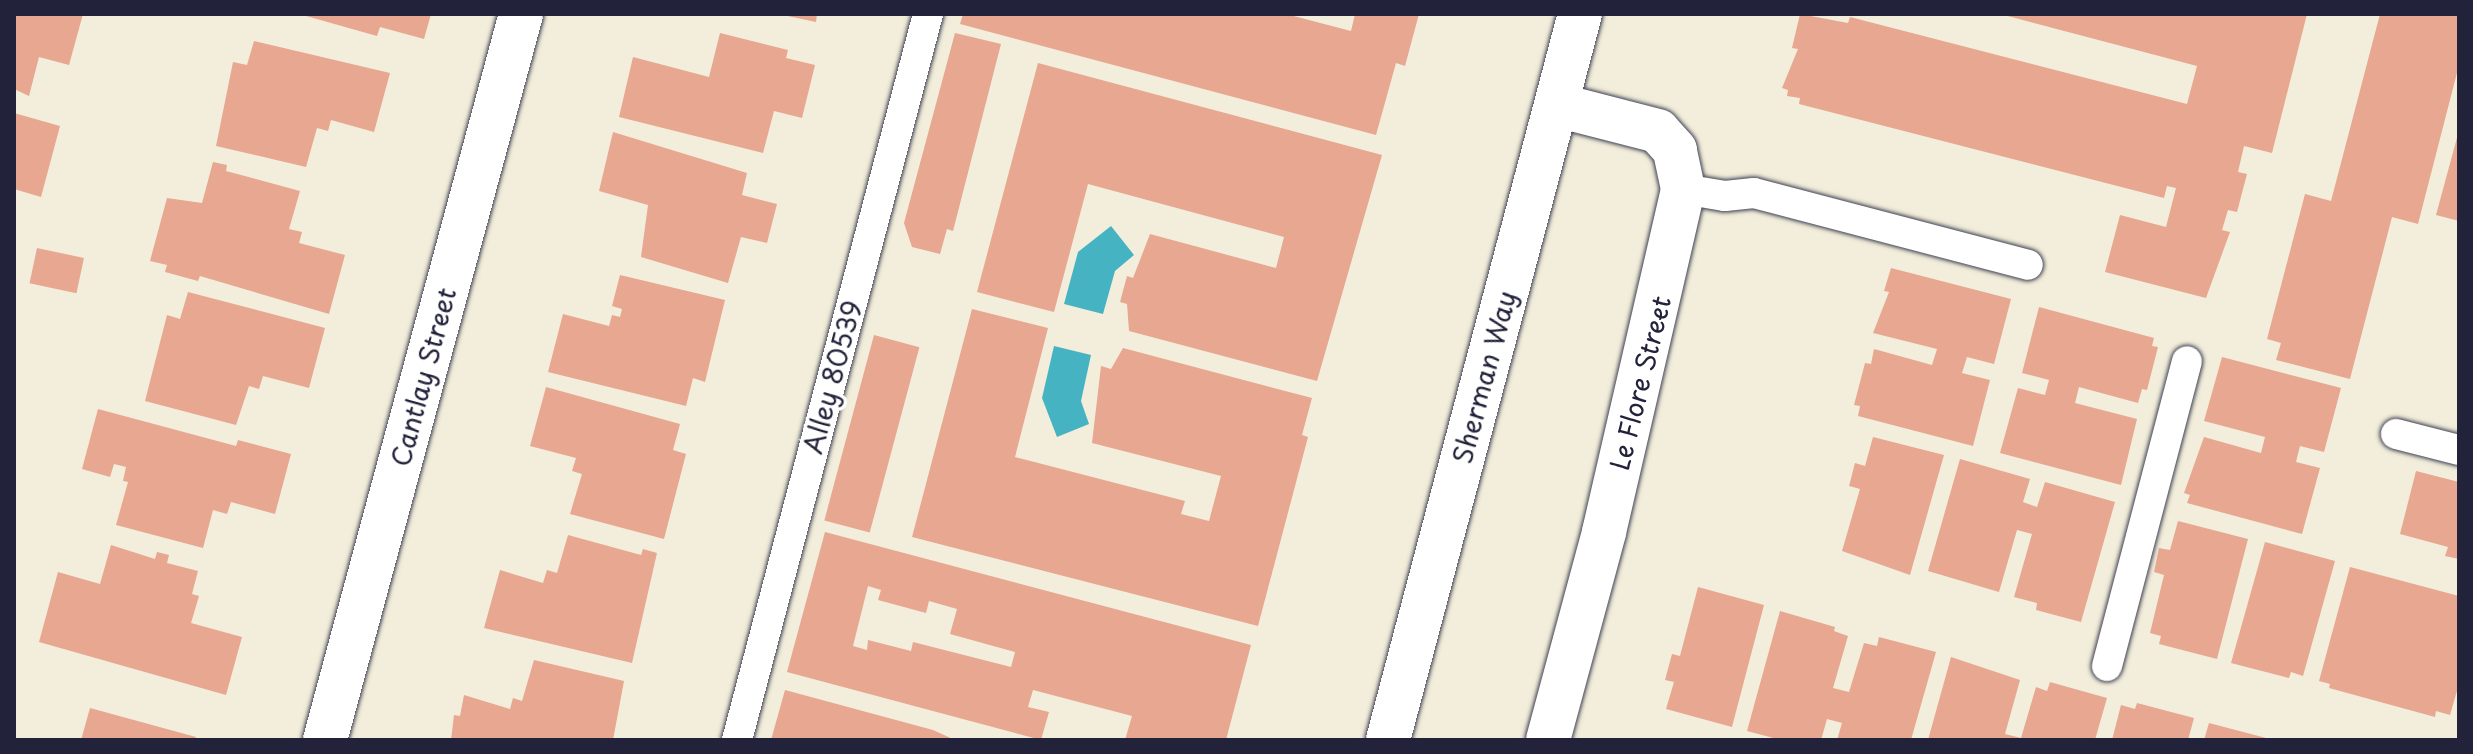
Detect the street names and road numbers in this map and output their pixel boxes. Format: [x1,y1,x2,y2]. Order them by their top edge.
street label: Cantlay Street [384,284,462,470]
street label: Sherman Way [1446,287,1522,467]
street label: Le Flore Street [1603,290,1677,476]
street label: Alley 80539 [796,297,868,457]

